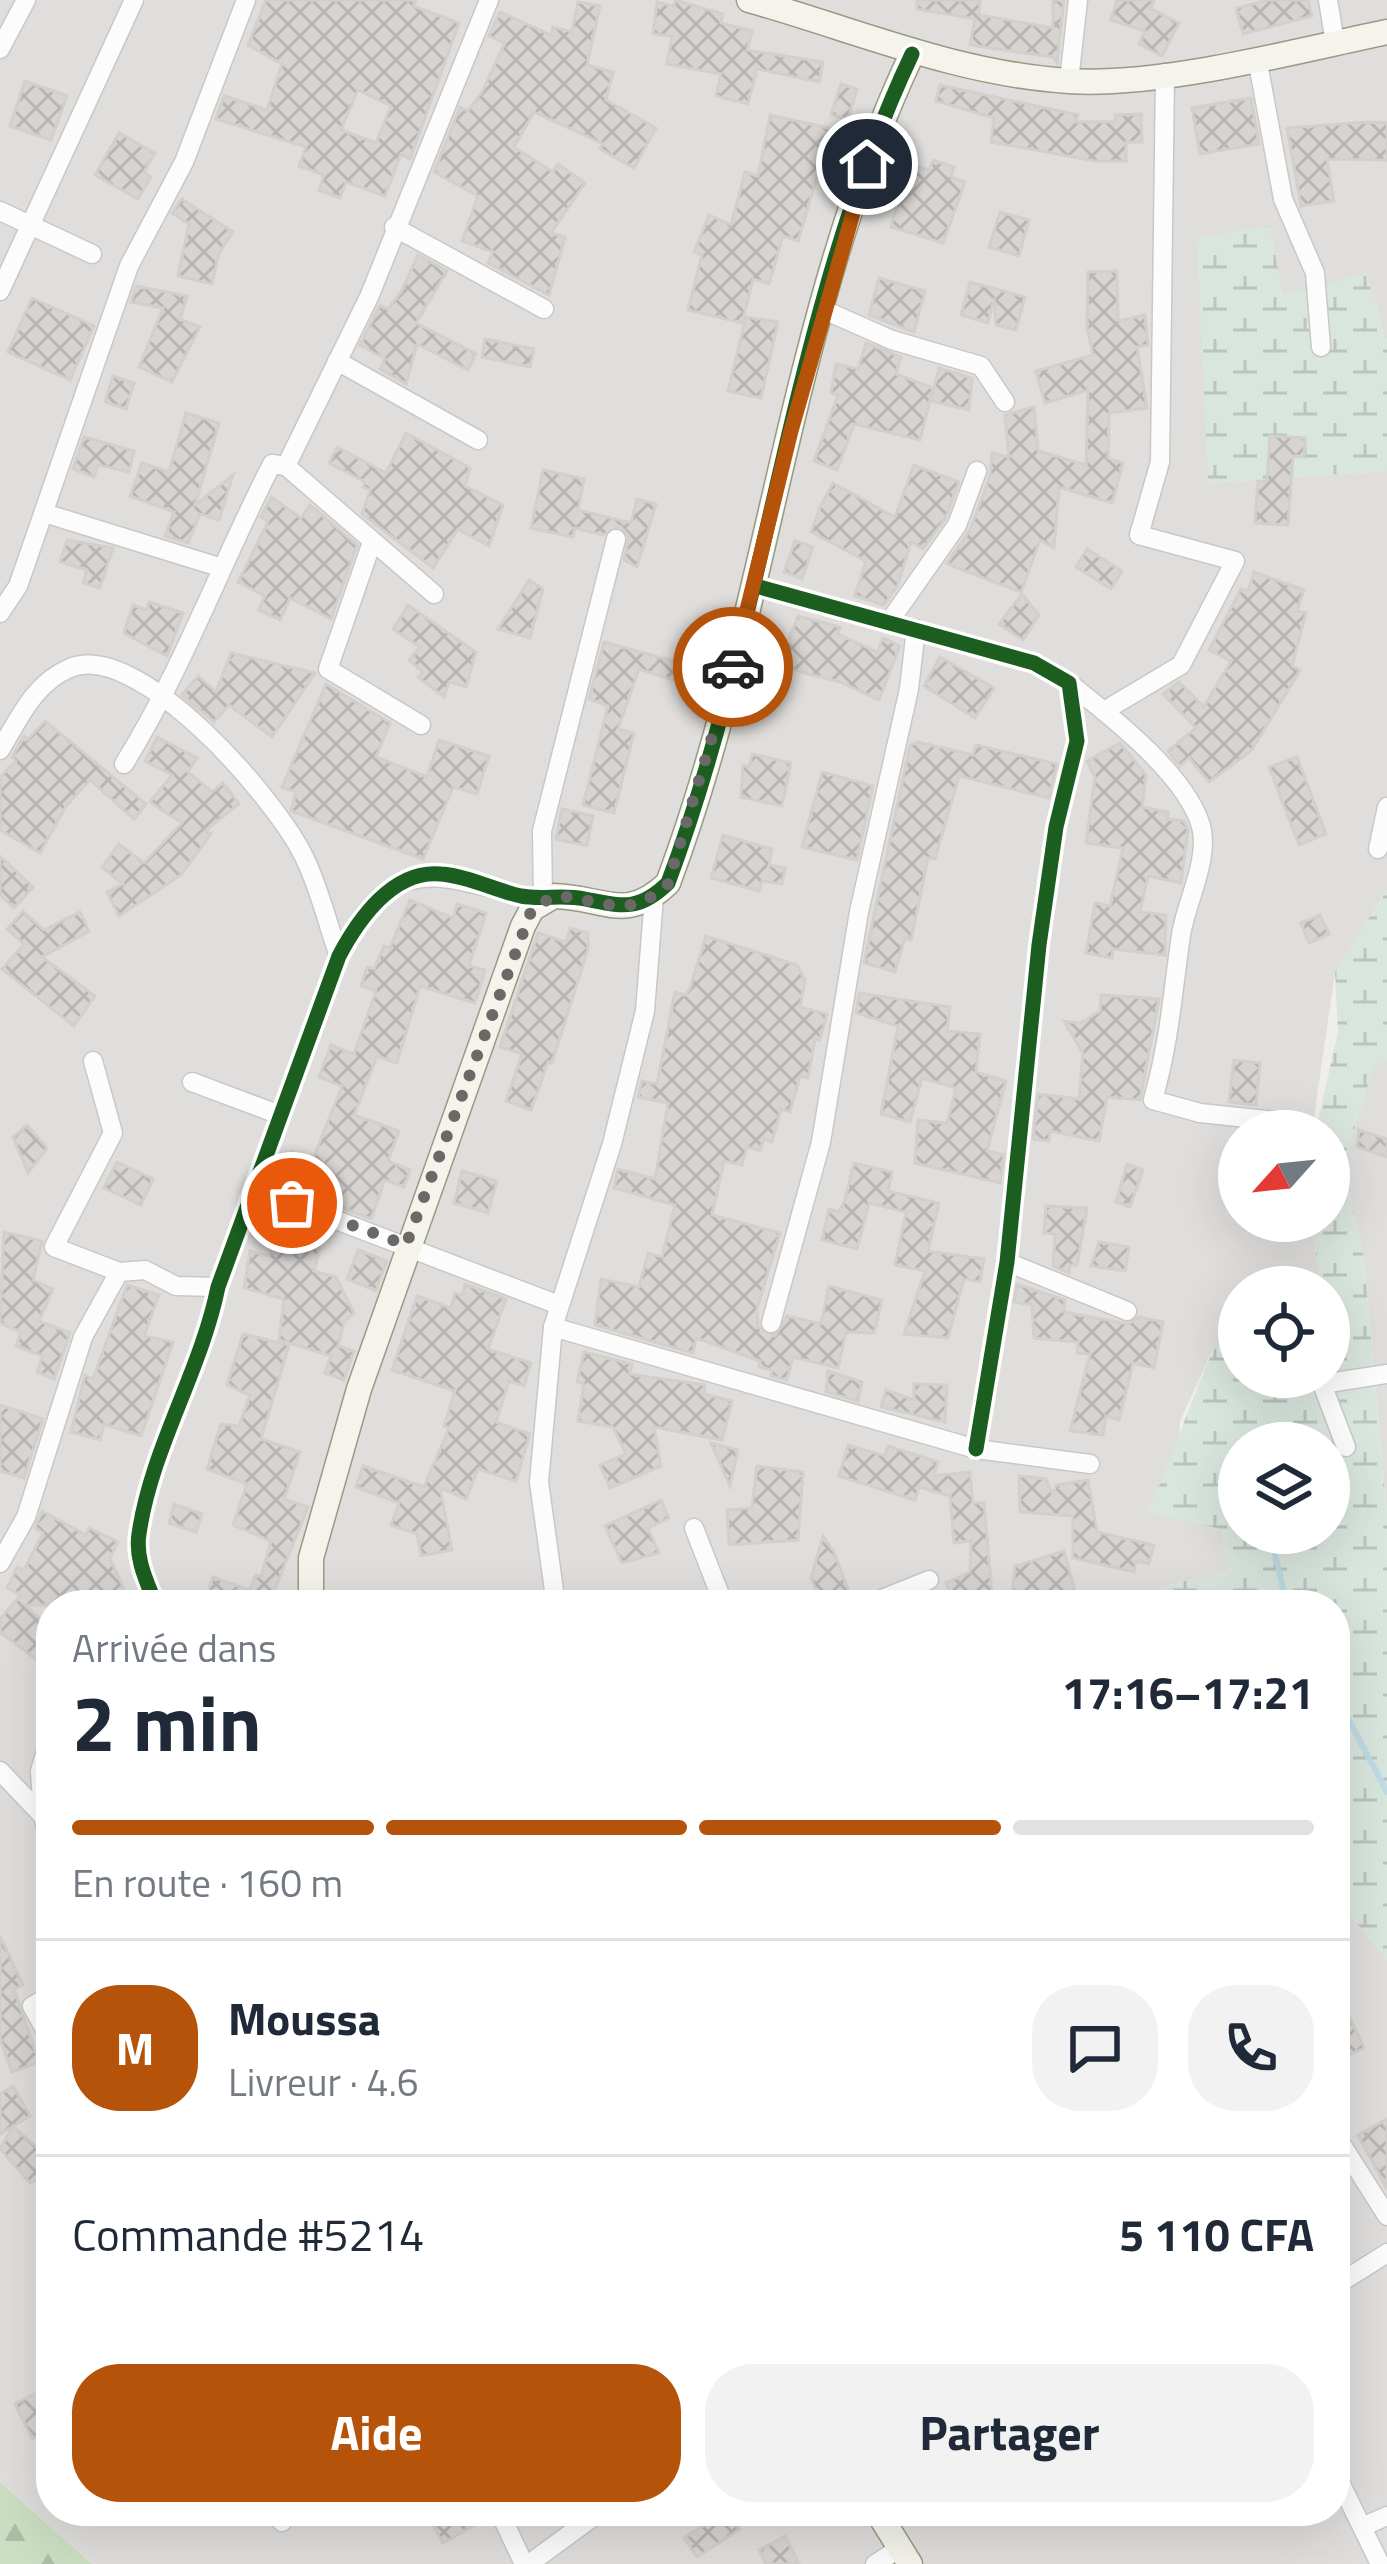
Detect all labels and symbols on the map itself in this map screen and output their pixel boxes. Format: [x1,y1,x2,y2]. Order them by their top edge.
pin [816,113,918,215]
courier [673,607,793,727]
north arrow [1218,1110,1350,1242]
pin [241,1152,343,1254]

